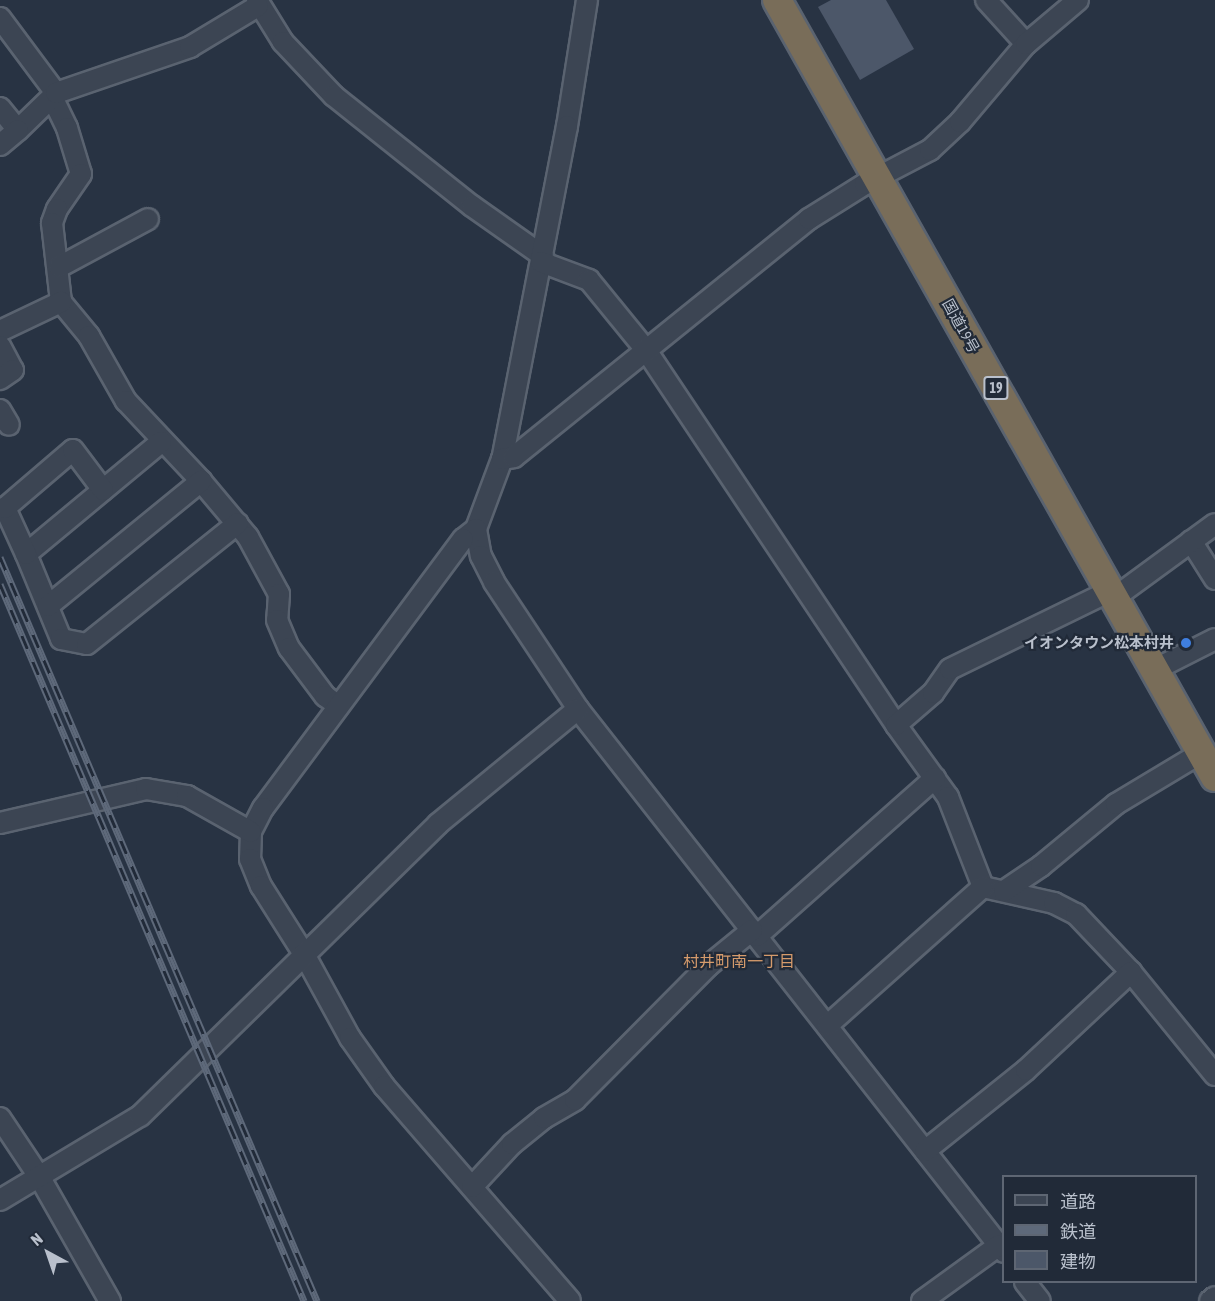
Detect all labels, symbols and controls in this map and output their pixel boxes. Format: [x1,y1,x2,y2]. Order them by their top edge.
street label: 国道19号 [939,296,983,356]
road number: 19 [982,377,1010,399]
place label: イオンタウン松本村井 [1024,634,1174,652]
marker: イオンタウン松本村井 [1179,636,1193,650]
district label: 村井町南一丁目 [683,951,795,971]
legend [1002,1175,1197,1283]
text: 道路 [1060,1191,1096,1212]
text: 鉄道 [1060,1221,1096,1242]
north arrow [18,1223,78,1283]
text: N [27,1229,46,1249]
text: 建物 [1060,1251,1096,1272]

